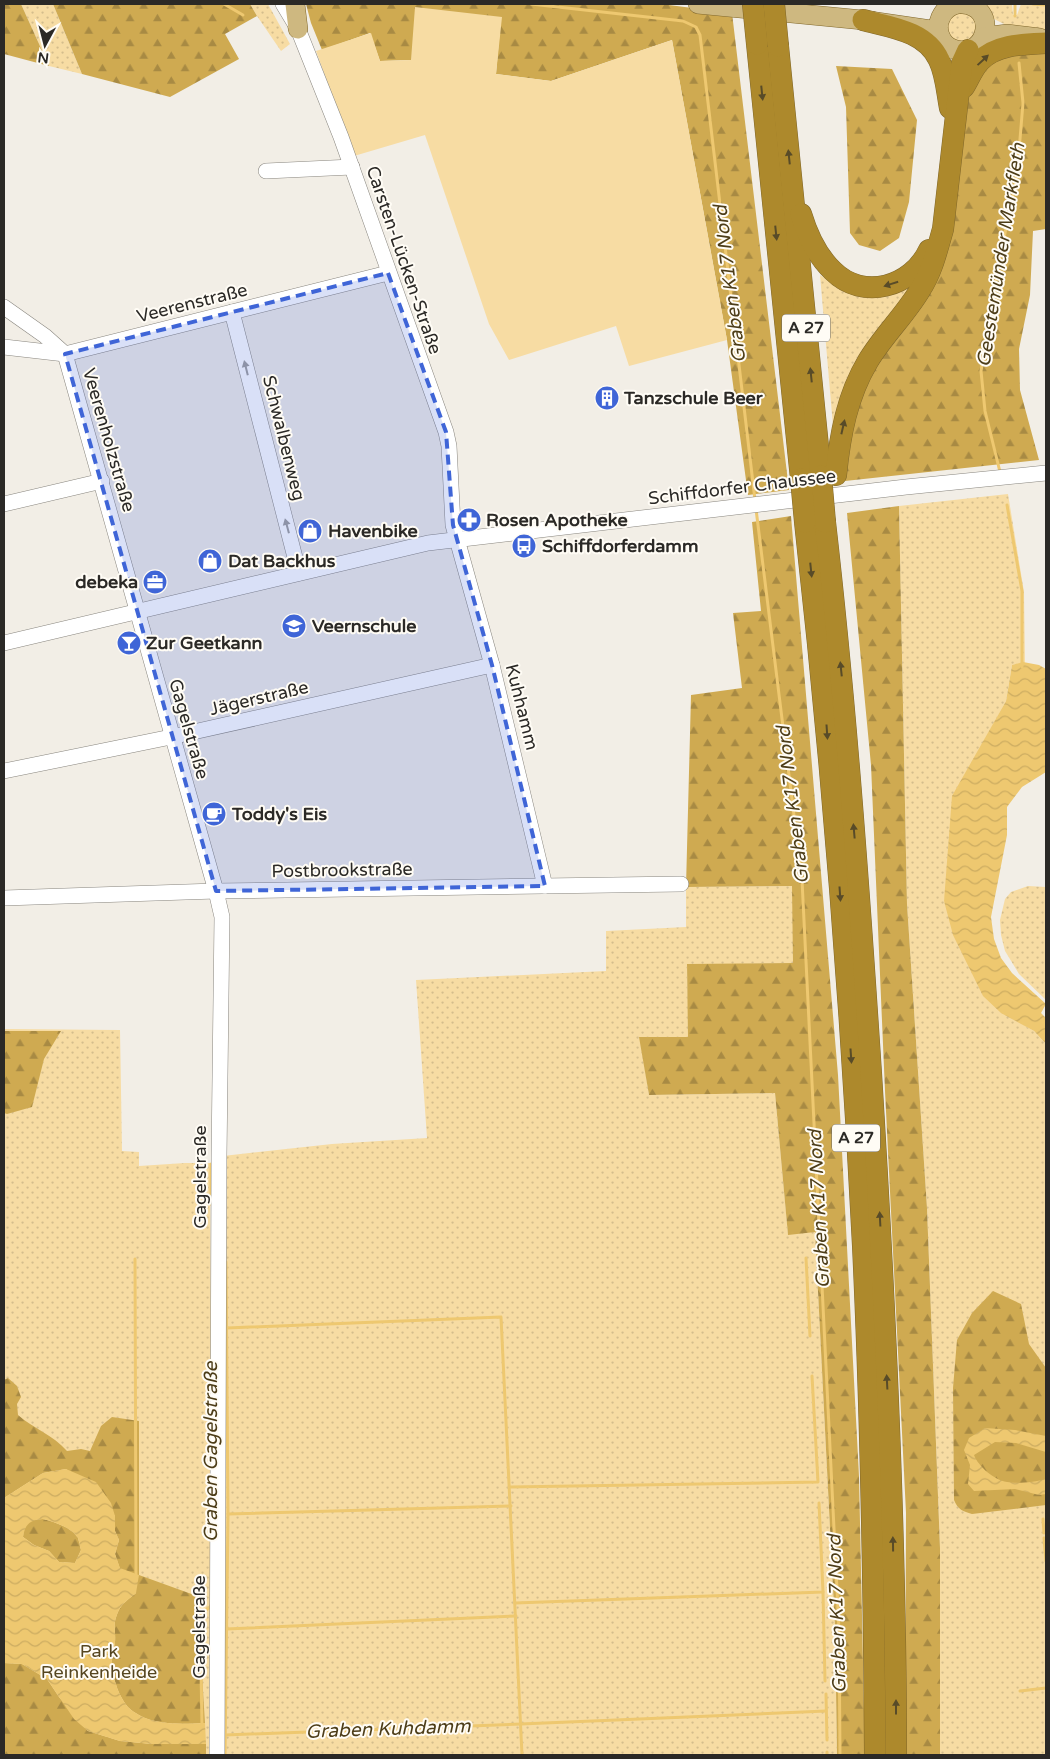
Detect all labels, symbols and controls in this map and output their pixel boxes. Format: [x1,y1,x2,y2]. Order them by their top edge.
north arrow [20,20,70,70]
text: N [37,48,50,67]
one-way arrow [977,54,989,66]
one-way arrow [758,85,766,101]
water label: Geestemünder Markfleth [972,141,1030,369]
one-way arrow [784,148,792,164]
street label: Carsten-Lücken-Straße [361,163,447,357]
water label: Graben K17 Nord [709,202,751,364]
one-way arrow [772,226,780,242]
street label: Veerenstraße [134,279,250,327]
one-way arrow [883,281,898,289]
road number: A 27 [782,314,830,342]
one-way arrow [242,361,250,376]
street label: Veerenholzstraße [78,366,140,514]
one-way arrow [806,367,814,383]
street label: Schwalbenweg [258,373,310,503]
building icon: Tanzschule Beer [594,385,620,411]
place label: Tanzschule Beer [623,387,764,409]
one-way arrow [839,419,847,434]
street label: Schiffdorfer Chaussee [647,465,837,509]
pharmacy icon: Rosen Apotheke [456,507,482,533]
place label: Rosen Apotheke [486,509,628,531]
one-way arrow [283,518,291,533]
shop icon: Havenbike [297,518,323,544]
place label: Havenbike [328,520,418,542]
bus stop icon: Schiffdorferdamm [511,533,537,559]
place label: Schiffdorferdamm [542,535,698,557]
shop icon: Dat Backhus [197,548,223,574]
place label: Dat Backhus [228,550,336,572]
one-way arrow [807,563,815,579]
office icon: debeka [142,569,168,595]
place label: debeka [75,571,138,593]
school or university icon: Veernschule [281,613,307,639]
place label: Veernschule [312,615,417,637]
bar icon: Zur Geetkann [116,630,142,656]
place label: Zur Geetkann [146,632,263,654]
one-way arrow [837,661,845,677]
street label: Kuhhamm [501,662,543,752]
street label: Gagelstraße [164,676,214,782]
street label: Jägerstraße [208,676,310,720]
water label: Graben K17 Nord [772,723,814,885]
one-way arrow [823,724,831,740]
cafe icon: Toddy's Eis [201,801,227,827]
place label: Toddy's Eis [231,803,327,825]
one-way arrow [850,823,858,839]
street label: Postbrookstraße [271,858,413,882]
one-way arrow [836,886,844,902]
one-way arrow [847,1048,855,1064]
road number: A 27 [832,1124,880,1152]
street label: Gagelstraße [189,1125,211,1229]
water label: Graben K17 Nord [804,1127,834,1289]
one-way arrow [875,1211,883,1227]
water label: Graben Gagelstraße [200,1360,222,1542]
one-way arrow [882,1373,890,1389]
water label: Graben K17 Nord [823,1532,851,1694]
one-way arrow [888,1536,896,1552]
street label: Gagelstraße [188,1575,210,1679]
park label: Park Reinkenheide [41,1640,157,1683]
one-way arrow [892,1698,900,1714]
water label: Graben Kuhdamm [305,1715,471,1743]

